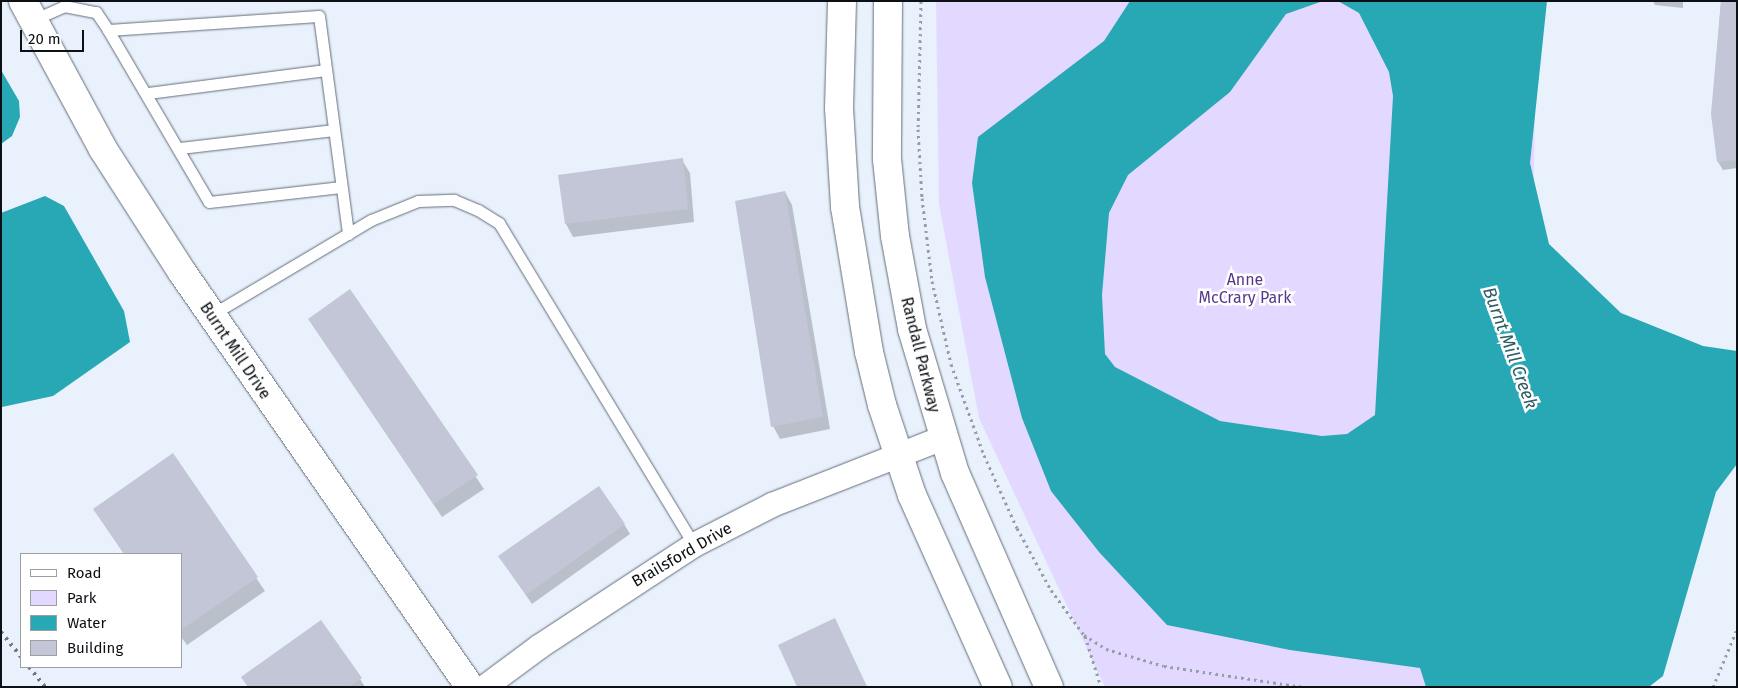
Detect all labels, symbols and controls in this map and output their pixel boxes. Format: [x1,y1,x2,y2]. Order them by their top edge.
scale bar [22,20,86,52]
text: 20 m [28,30,61,48]
park label: Anne McCrary Park [1199,270,1291,308]
water label: Burnt Mill Creek [1478,284,1542,412]
street label: Randall Parkway [896,295,944,415]
street label: Burnt Mill Drive [196,299,274,403]
street label: Brailsford Drive [629,519,735,591]
legend [20,553,182,668]
text: Road [67,564,102,582]
text: Park [67,589,97,607]
text: Water [67,614,106,632]
text: Building [67,639,123,657]

